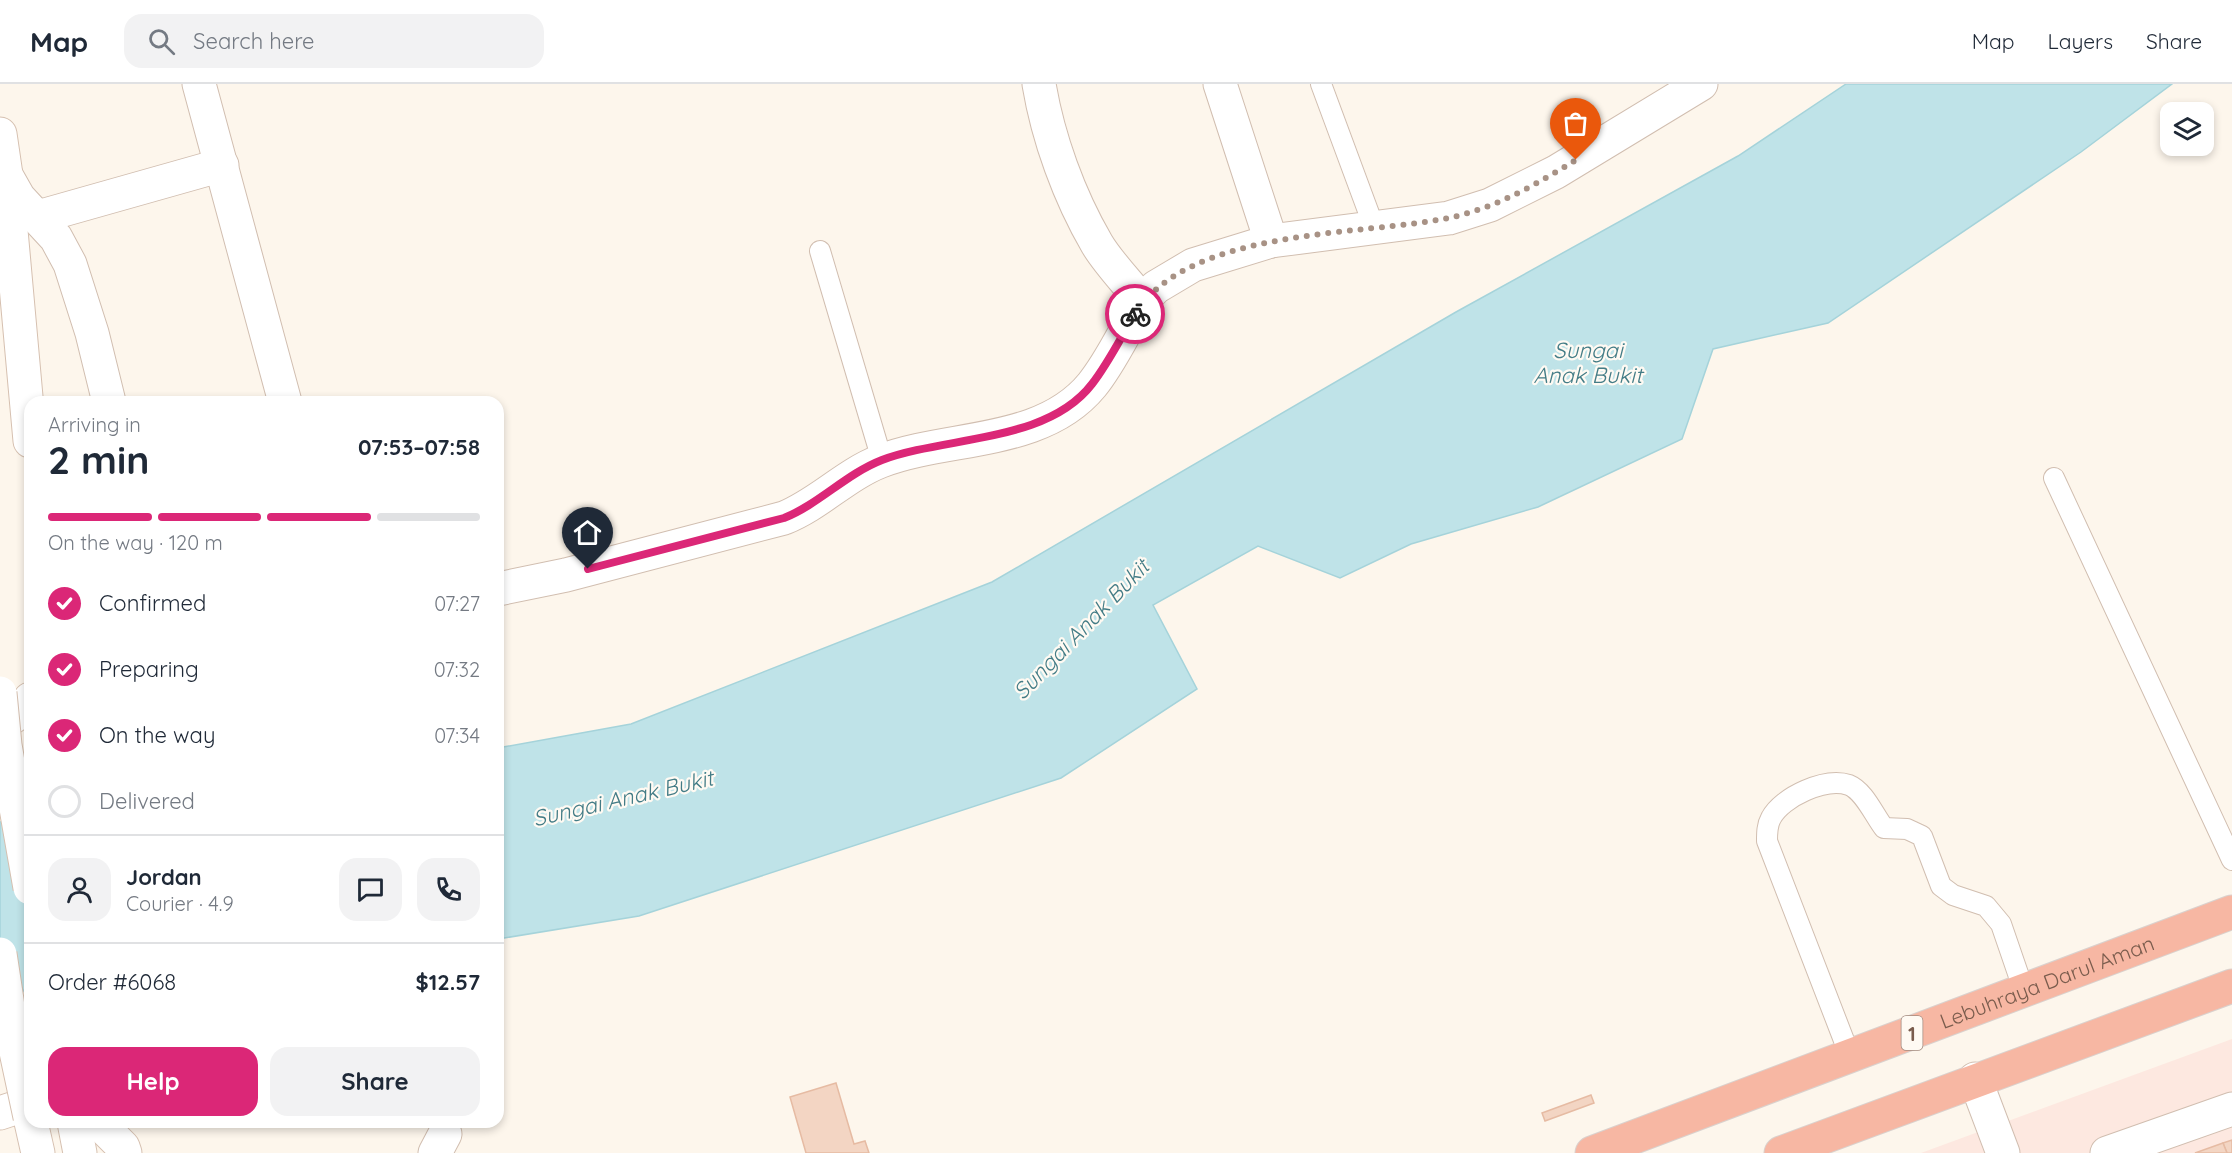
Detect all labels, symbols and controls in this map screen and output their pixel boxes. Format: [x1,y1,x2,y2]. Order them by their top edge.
search box [124,14,544,68]
text: Map [30,24,88,59]
icon: search [145,25,178,58]
text: Search here [193,27,315,55]
text: Map [1972,28,2015,54]
text: Layers [2048,28,2113,54]
text: Share [2146,28,2202,54]
pin [1550,98,1601,160]
map controls [2160,102,2214,156]
button: layers [2160,102,2214,156]
icon: bag [1559,107,1592,140]
courier [1105,284,1165,344]
icon: bike [1119,298,1152,331]
water label: Sungai Anak Bukit [1534,336,1645,389]
text: Arriving in [48,412,141,437]
text: 07:53–07:58 [358,433,480,461]
text: 2 min [48,435,150,484]
pin [562,507,613,569]
icon: home [571,516,604,549]
text: On the way · 120 m [48,530,223,555]
water label: Sungai Anak Bukit [1007,551,1157,705]
icon: check [48,587,81,620]
text: Confirmed [99,589,206,617]
text: 07:27 [434,591,480,616]
icon: check [48,653,81,686]
text: Preparing [99,655,199,683]
text: 07:32 [434,657,480,682]
icon: check [48,719,81,752]
text: On the way [99,721,215,749]
text: 07:34 [434,723,480,748]
water label: Sungai Anak Bukit [530,763,718,832]
text: Delivered [99,787,195,815]
button: person [48,858,111,921]
button: chat [339,858,402,921]
button: phone [417,858,480,921]
text: Jordan [126,863,202,891]
text: Courier · 4.9 [126,891,234,916]
street label: Lebuhraya Darul Aman [1936,930,2158,1034]
text: Order #6068 [48,968,176,996]
text: $12.57 [416,968,480,996]
road number: 1 [1902,1016,1922,1050]
button: Help [48,1047,258,1116]
button: Share [270,1047,480,1116]

